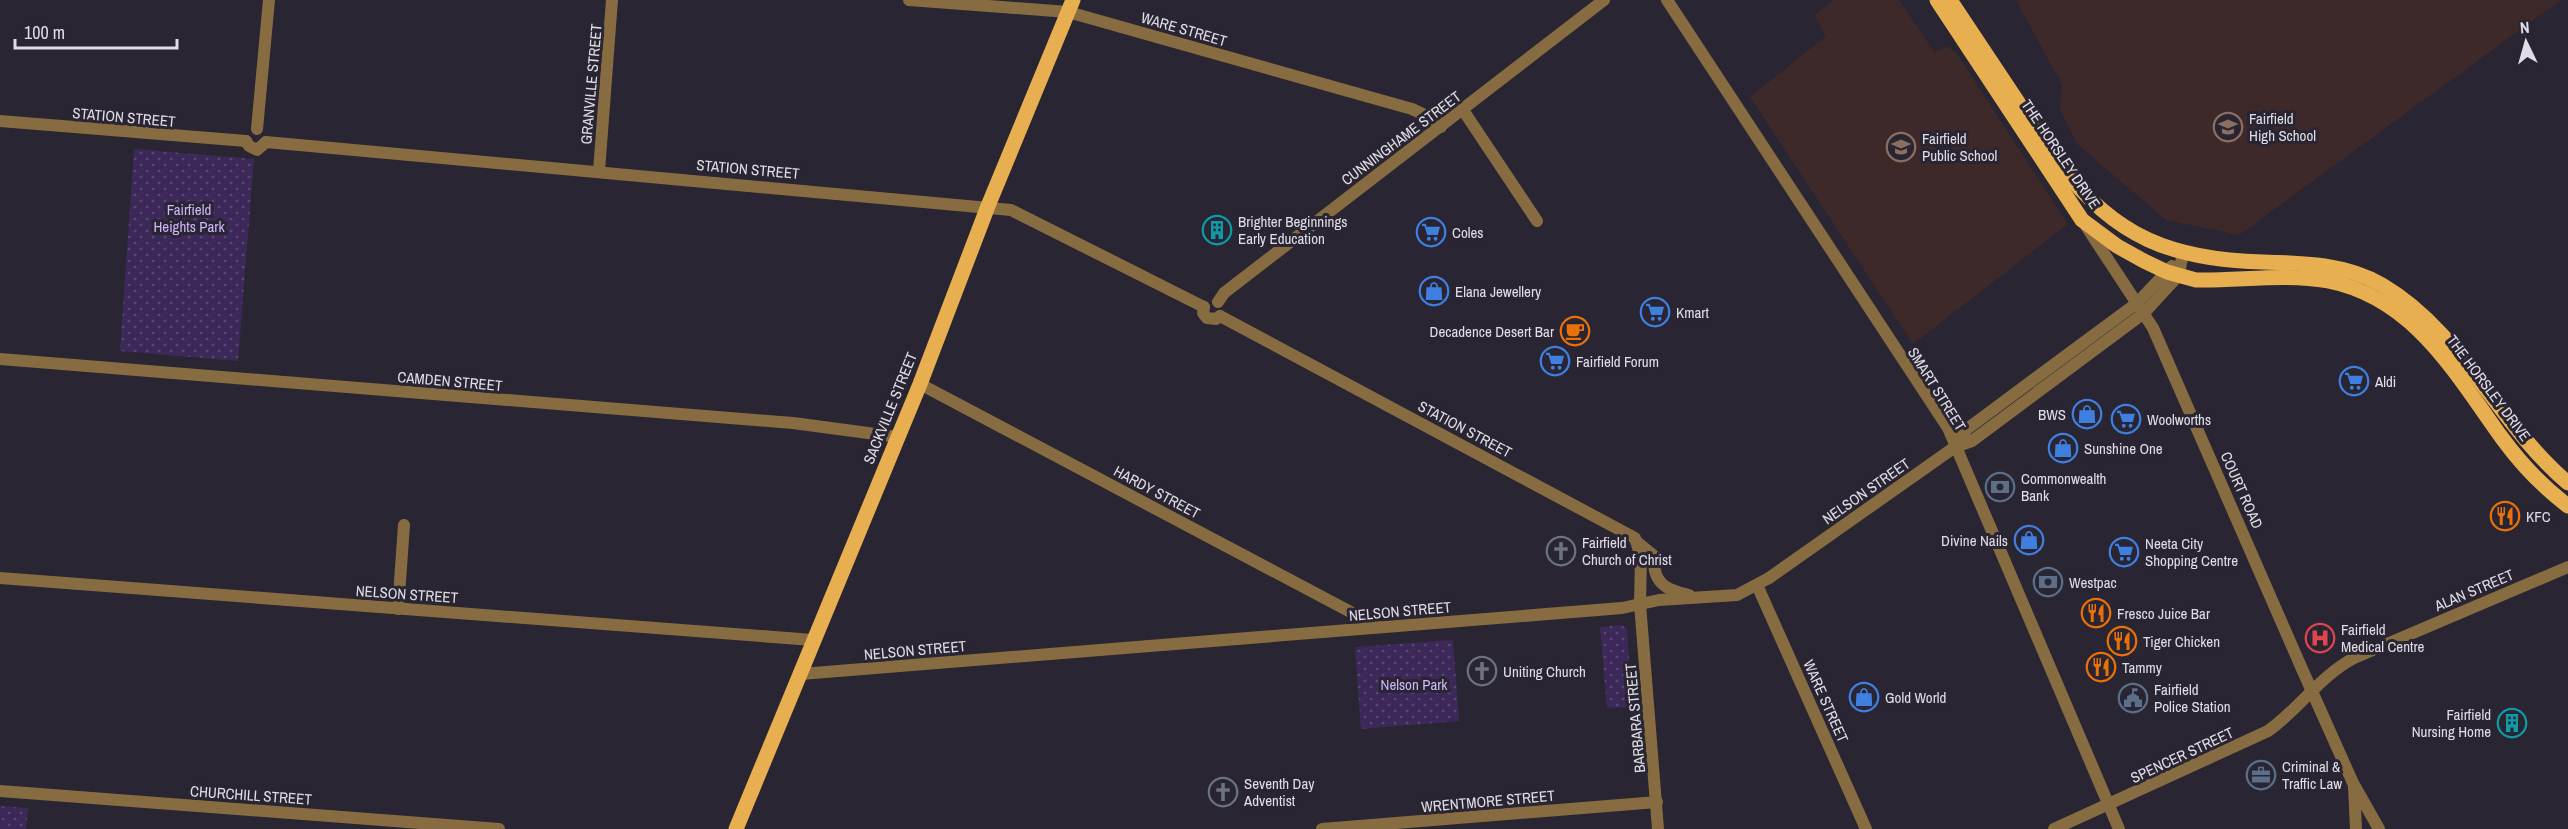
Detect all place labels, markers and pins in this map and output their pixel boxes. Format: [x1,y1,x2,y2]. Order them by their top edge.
place label: Fairfield High School [2249,108,2316,146]
school or university icon: Fairfield High School [2212,111,2244,143]
place label: Fairfield Public School [1922,128,1997,166]
school or university icon: Fairfield Public School [1885,131,1917,163]
place label: Brighter Beginnings Early Education [1238,211,1347,249]
building icon: Brighter Beginnings Early Education [1201,214,1233,246]
supermarket icon: Coles [1415,216,1447,248]
place label: Coles [1452,222,1483,243]
shop icon: Elana Jewellery [1418,275,1450,307]
place label: Elana Jewellery [1455,281,1542,302]
supermarket icon: Kmart [1639,296,1671,328]
place label: Kmart [1676,302,1709,323]
cafe icon: Decadence Desert Bar [1559,315,1591,347]
place label: Decadence Desert Bar [1430,321,1554,342]
supermarket icon: Fairfield Forum [1539,345,1571,377]
place label: Fairfield Forum [1576,351,1659,372]
supermarket icon: Aldi [2338,365,2370,397]
place label: Aldi [2374,371,2396,392]
shop icon: BWS [2071,398,2103,430]
supermarket icon: Woolworths [2110,403,2142,435]
place label: BWS [2038,404,2066,425]
place label: Woolworths [2147,409,2211,430]
shop icon: Sunshine One [2047,432,2079,464]
place label: Sunshine One [2084,438,2163,459]
place label: Commonwealth Bank [2021,468,2106,506]
bank icon: Commonwealth Bank [1984,471,2016,503]
restaurant icon: KFC [2489,500,2521,532]
place label: KFC [2526,506,2551,527]
shop icon: Divine Nails [2013,524,2045,556]
place label: Divine Nails [1941,530,2008,551]
place label: Fairfield Church of Christ [1582,532,1672,570]
place label: Neeta City Shopping Centre [2145,533,2238,571]
church icon: Fairfield Church of Christ [1545,535,1577,567]
supermarket icon: Neeta City Shopping Centre [2108,536,2140,568]
bank icon: Westpac [2032,566,2064,598]
place label: Westpac [2069,572,2117,593]
restaurant icon: Fresco Juice Bar [2080,597,2112,629]
place label: Fresco Juice Bar [2117,603,2210,624]
place label: Fairfield Medical Centre [2341,619,2425,657]
hospital icon: Fairfield Medical Centre [2304,622,2336,654]
restaurant icon: Tiger Chicken [2106,625,2138,657]
place label: Tiger Chicken [2143,631,2220,652]
restaurant icon: Tammy [2085,651,2117,683]
church icon: Uniting Church [1466,655,1498,687]
place label: Tammy [2122,657,2163,678]
place label: Uniting Church [1503,661,1586,682]
place label: Fairfield Police Station [2154,679,2231,717]
shop icon: Gold World [1848,681,1880,713]
public building icon: Fairfield Police Station [2117,682,2149,714]
place label: Gold World [1885,687,1946,708]
place label: Fairfield Nursing Home [2412,704,2491,742]
building icon: Fairfield Nursing Home [2496,707,2528,739]
place label: Criminal & Traffic Law [2282,756,2342,794]
office icon: Criminal & Traffic Law [2245,759,2277,791]
place label: Seventh Day Adventist [1243,773,1315,811]
church icon: Seventh Day Adventist [1207,776,1239,808]

